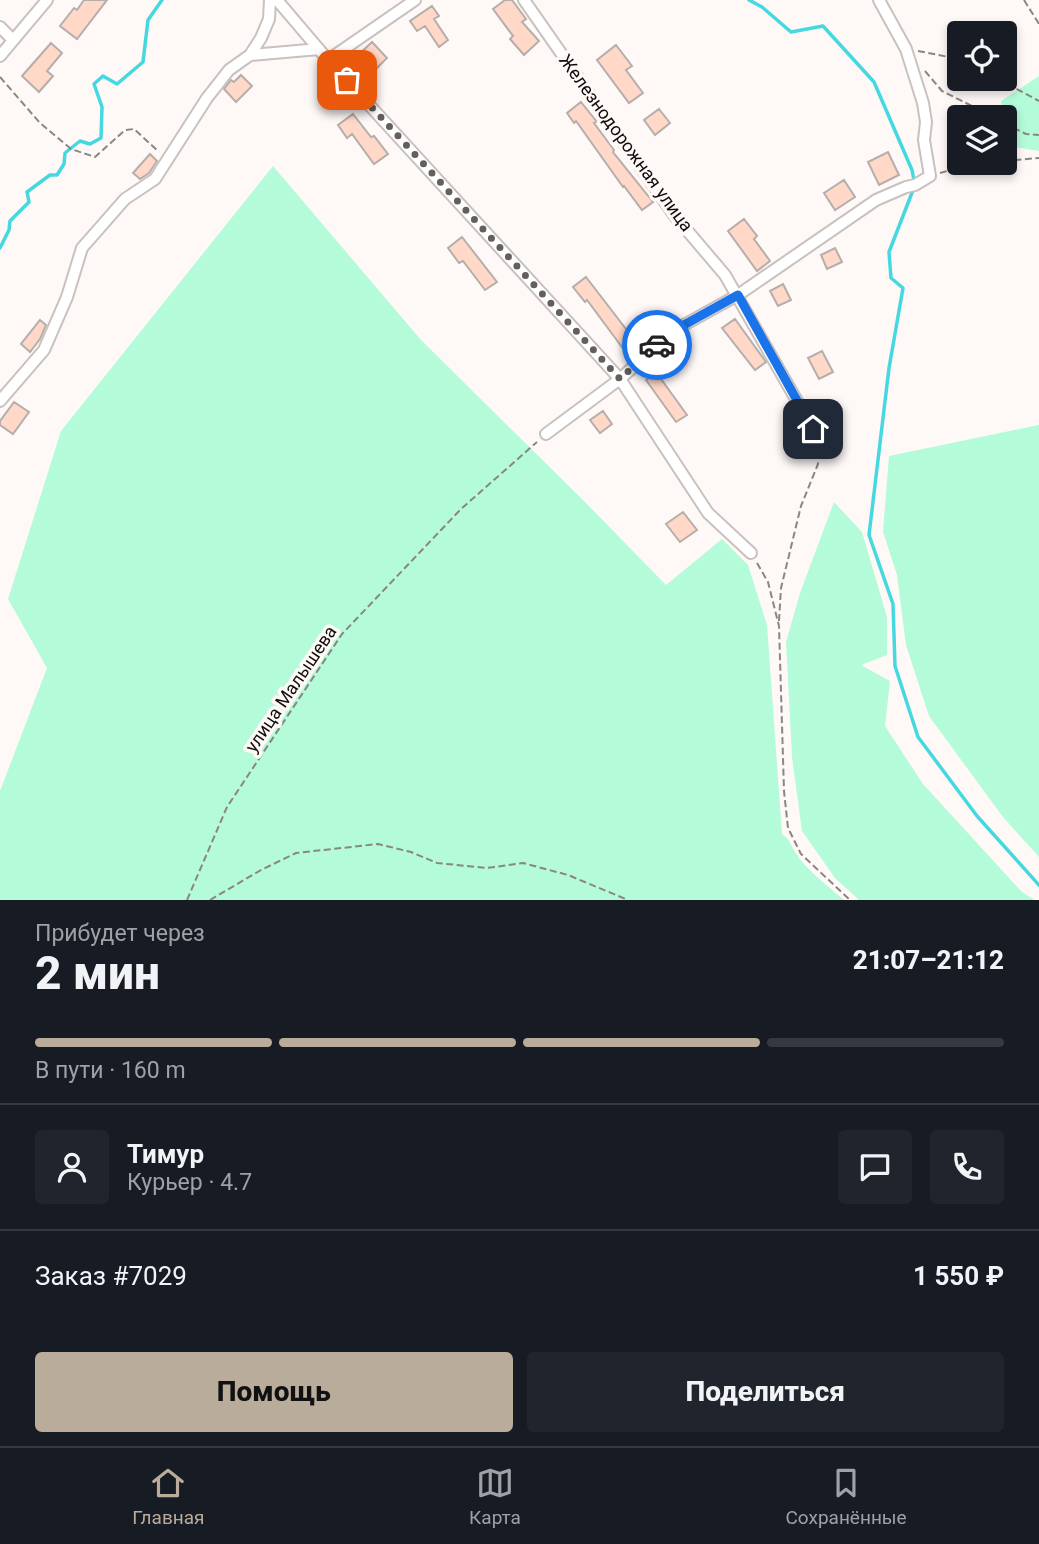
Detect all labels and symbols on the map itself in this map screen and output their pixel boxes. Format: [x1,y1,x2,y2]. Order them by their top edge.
pin [317,50,377,110]
street label: Железнодорожная улица [555,50,698,235]
courier [622,310,692,380]
pin [783,399,843,459]
street label: улица Малышева [241,622,341,756]

